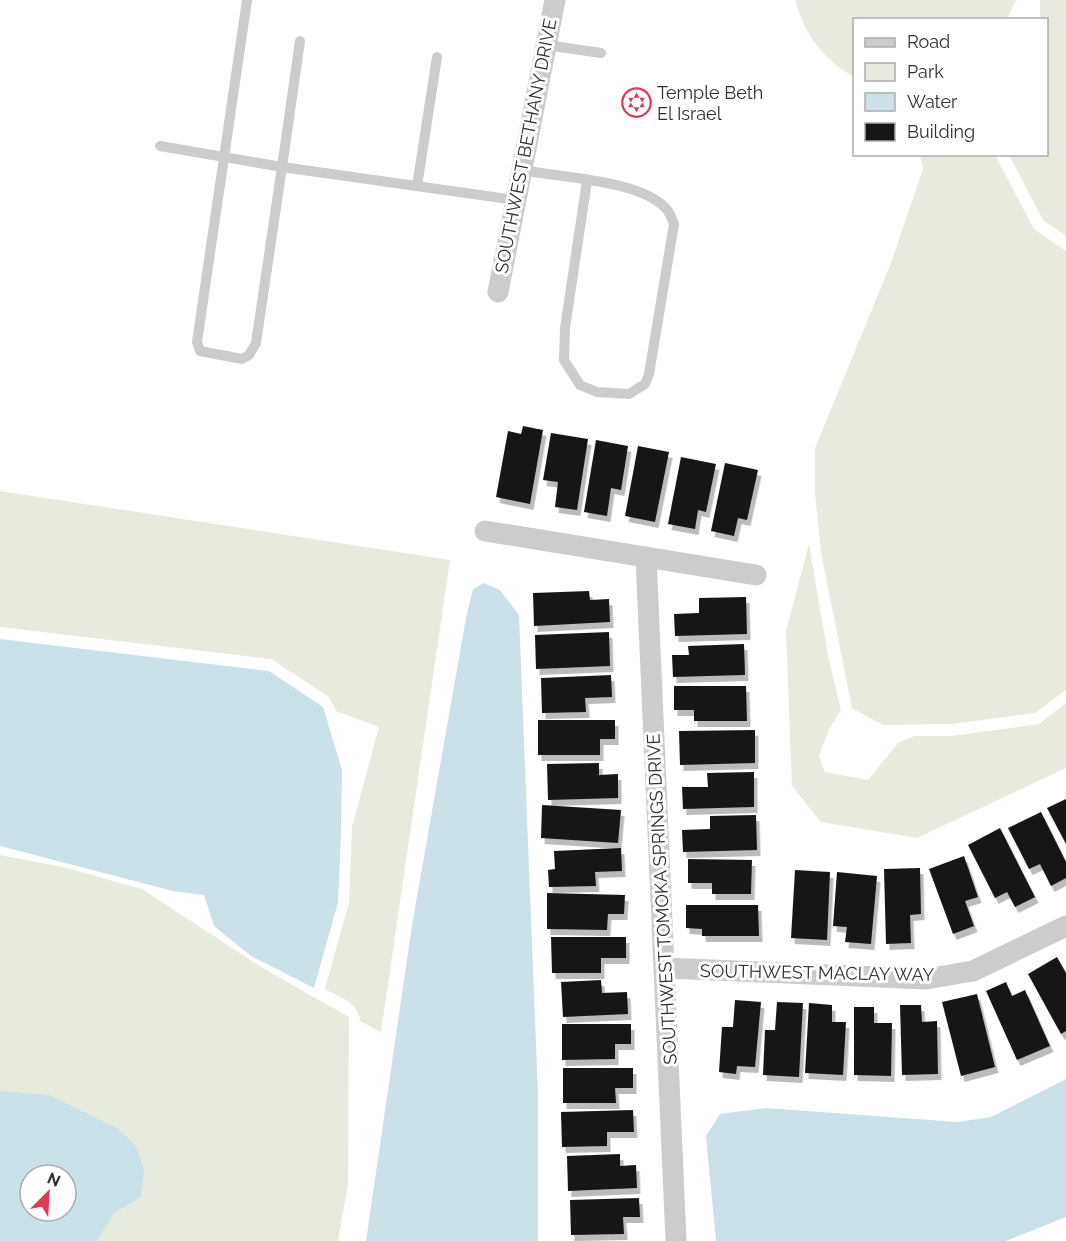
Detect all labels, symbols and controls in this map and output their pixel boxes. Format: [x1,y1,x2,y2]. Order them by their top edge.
street label: SOUTHWEST BETHANY DRIVE [490,17,561,275]
legend [853,18,1048,156]
text: Road [907,31,950,52]
text: Park [907,61,944,82]
place label: Temple Beth El Israel [657,82,763,124]
synagogue icon: Temple Beth El Israel [620,87,652,119]
text: Water [907,91,958,112]
text: Building [907,121,975,142]
street label: SOUTHWEST TOMOKA SPRINGS DRIVE [642,733,681,1065]
street label: SOUTHWEST MACLAY WAY [700,960,935,985]
north arrow [18,1163,78,1223]
text: N [44,1169,63,1191]

